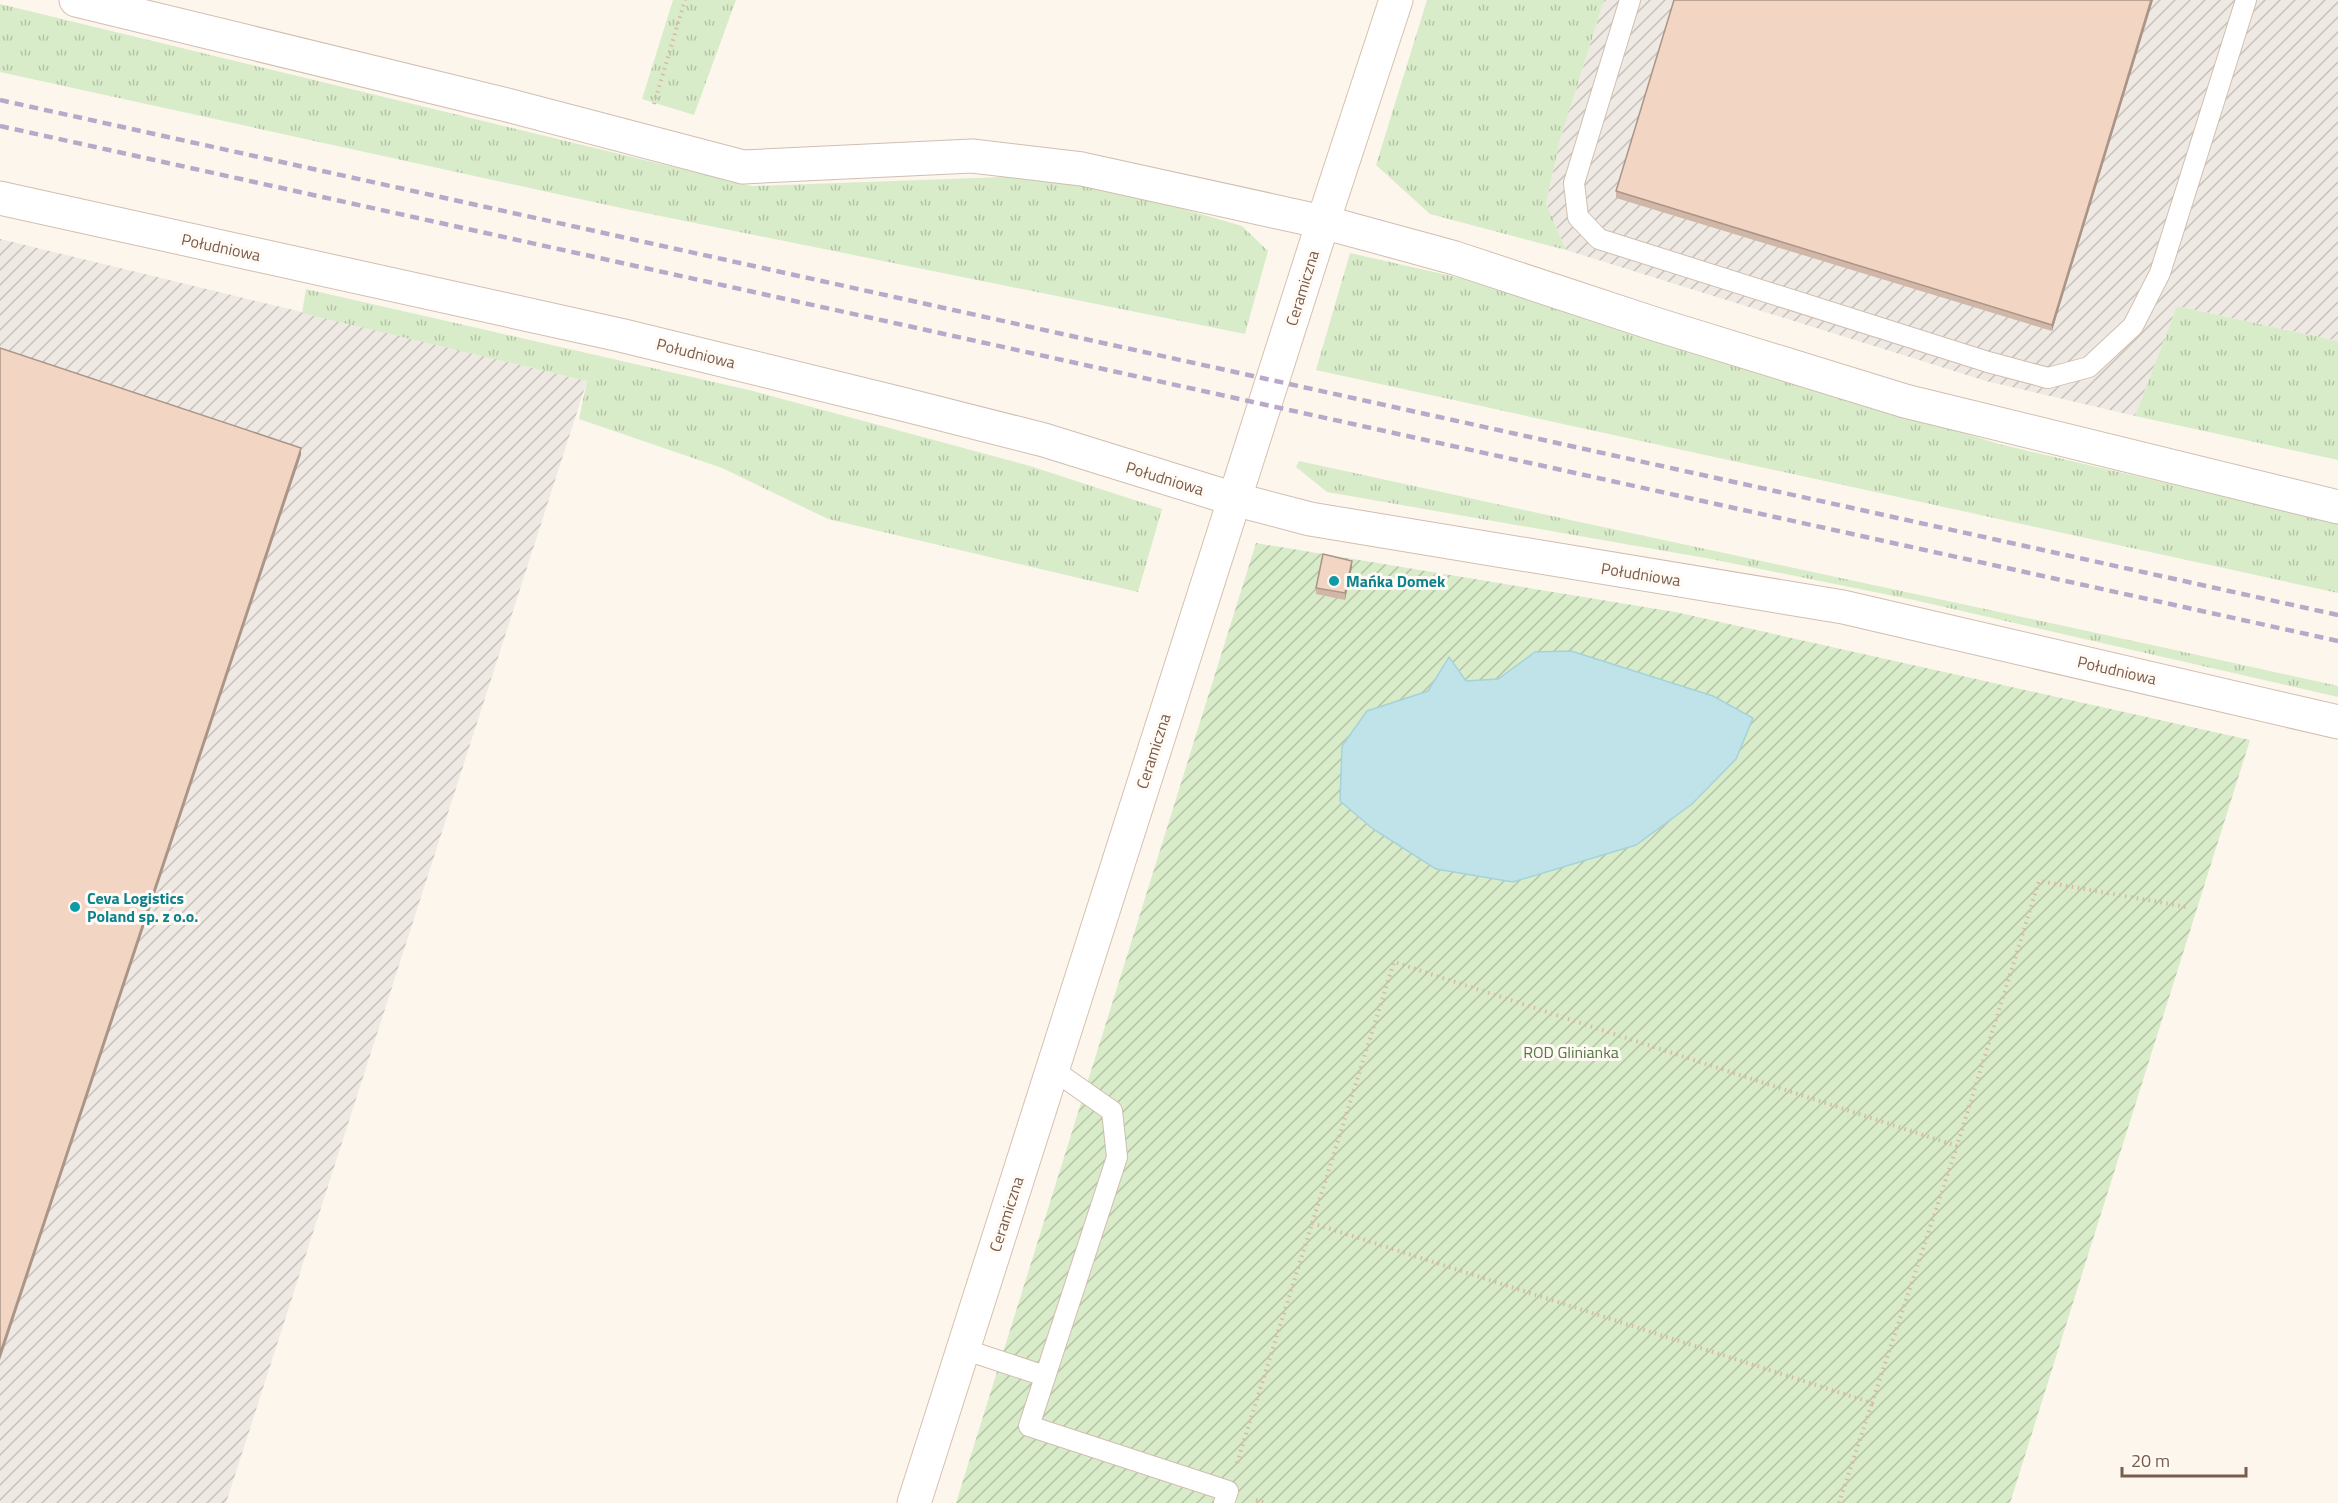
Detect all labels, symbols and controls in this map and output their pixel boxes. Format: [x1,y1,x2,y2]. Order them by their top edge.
street label: Południowa [179,227,263,267]
street label: Ceramiczna [1279,247,1325,329]
street label: Południowa [654,332,738,374]
street label: Południowa [1123,455,1207,501]
street label: Południowa [1599,556,1683,592]
place label: Mańka Domek [1346,569,1446,593]
marker: Mańka Domek [1327,574,1341,588]
street label: Południowa [2075,649,2159,691]
street label: Ceramiczna [1130,710,1176,792]
place label: Ceva Logistics Poland sp. z o.o. [87,886,198,928]
marker: Ceva Logistics Poland sp. z o.o. [68,900,82,914]
park label: ROD Glinianka [1523,1040,1619,1064]
street label: Ceramiczna [983,1173,1029,1255]
scale bar [2122,1440,2246,1478]
text: 20 m [2131,1447,2170,1474]

